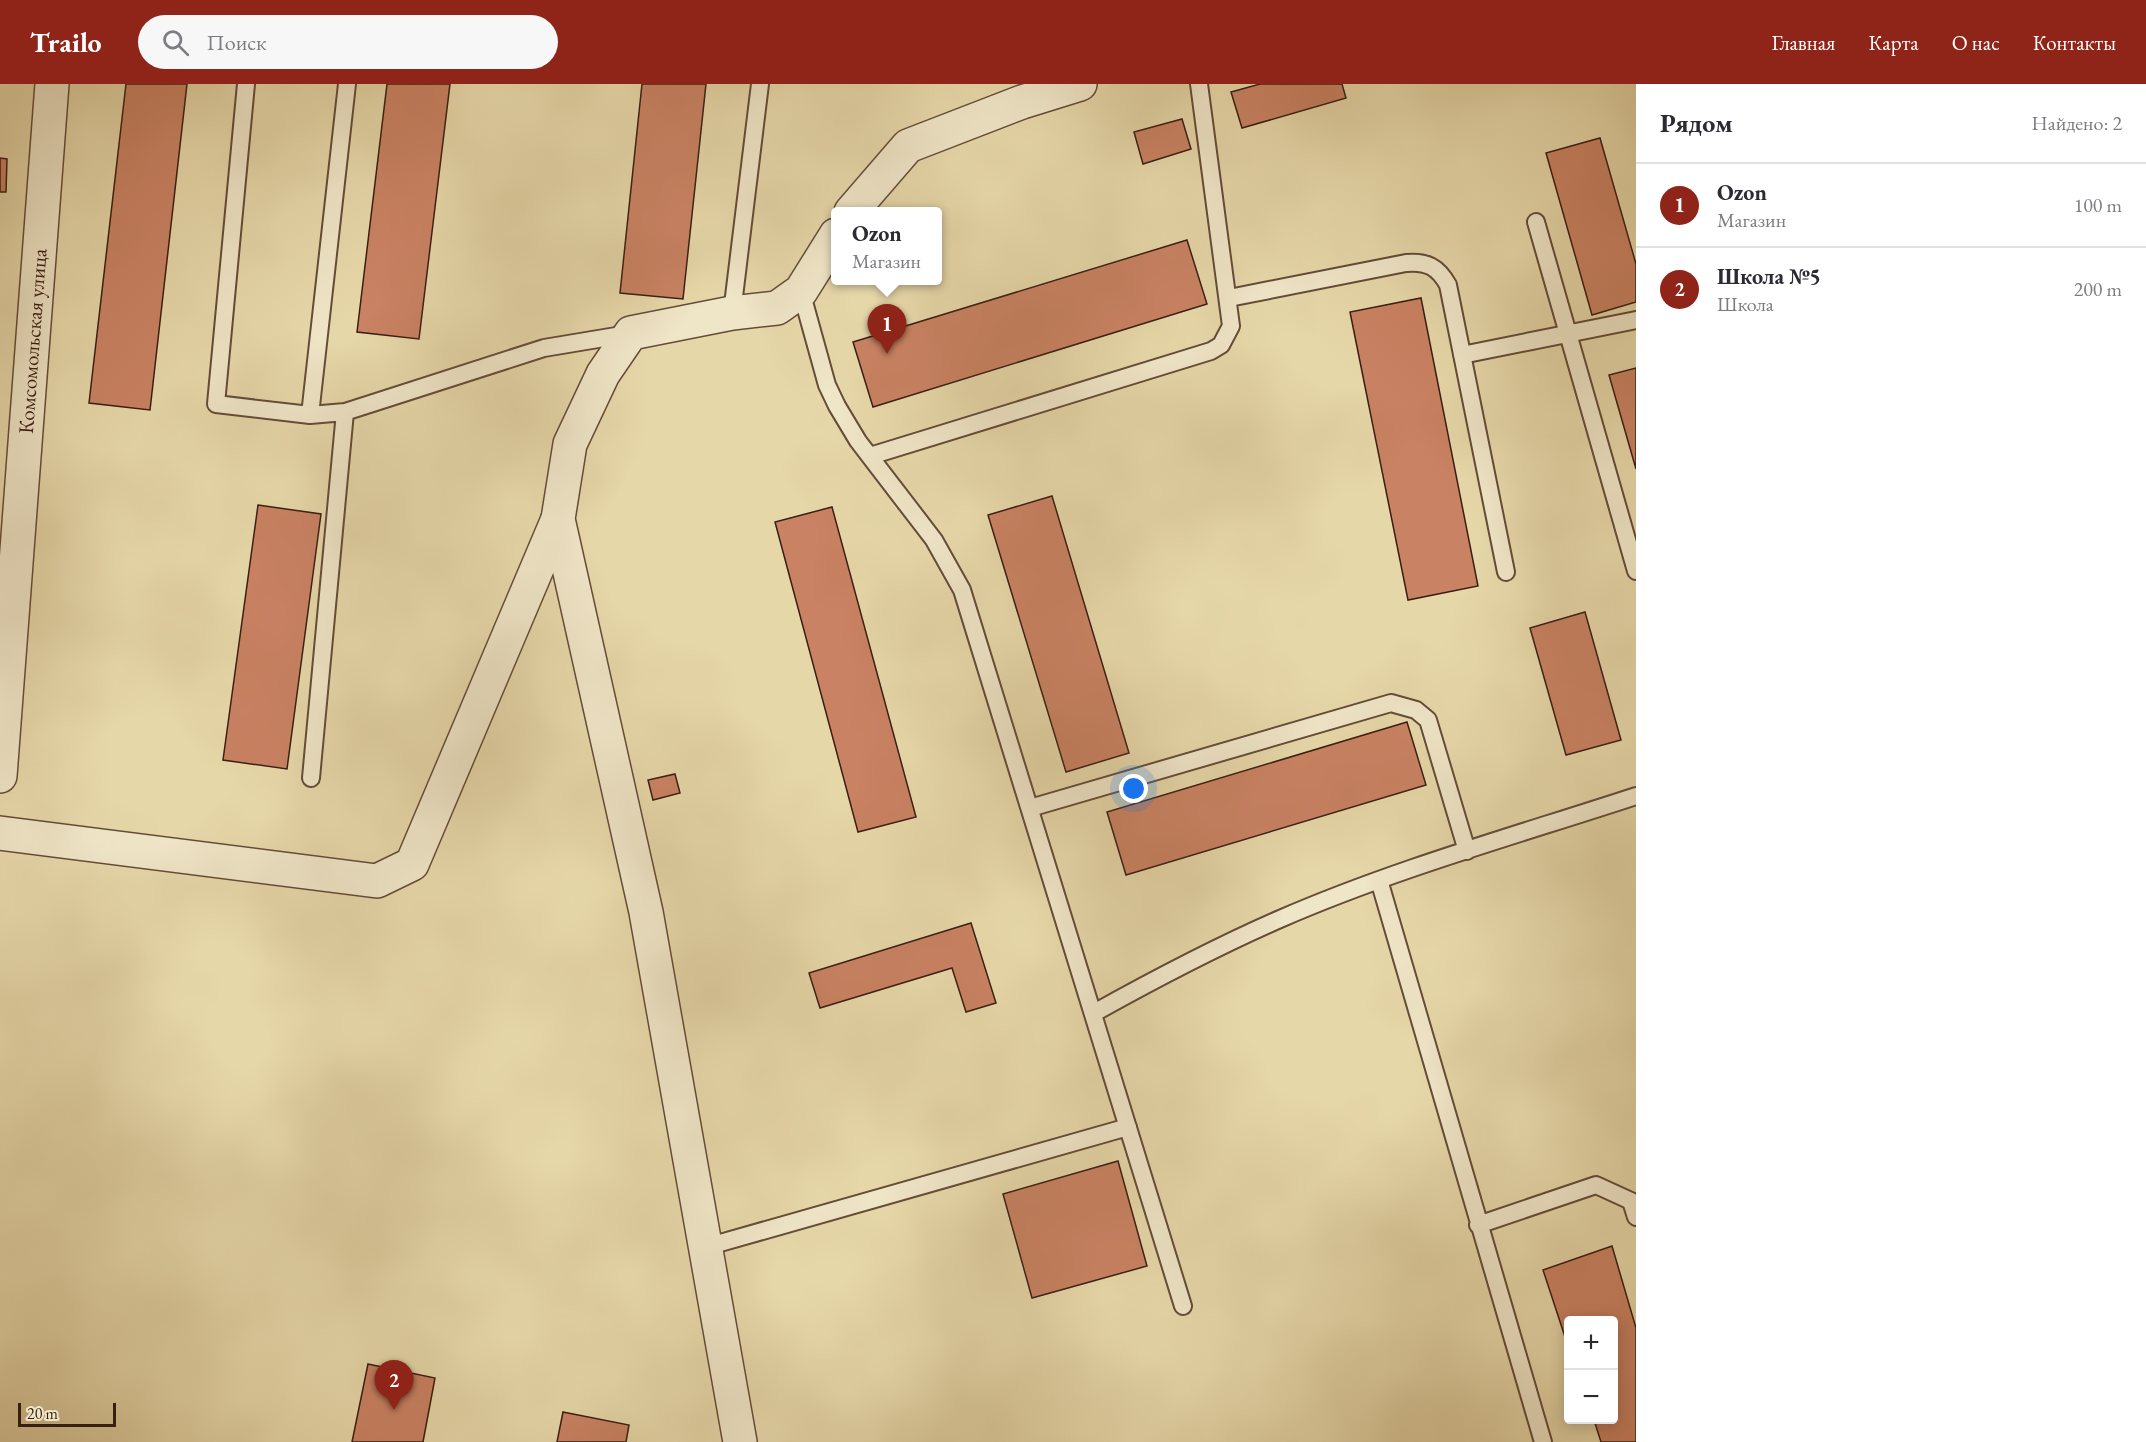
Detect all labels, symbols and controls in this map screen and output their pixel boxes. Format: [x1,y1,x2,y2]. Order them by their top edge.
search box [138,15,558,69]
text: Trailo [30,24,102,60]
icon: search [159,26,192,59]
text: Поиск [207,28,266,57]
text: Главная [1771,29,1835,56]
text: Карта [1868,29,1919,56]
text: О нас [1952,29,2000,56]
text: Контакты [2033,29,2116,56]
text: Рядом [1660,106,1733,140]
text: Найдено: 2 [2031,110,2122,136]
text: Ozon [1717,178,1767,207]
text: 1 [1674,192,1685,218]
text: 100 m [2074,192,2122,218]
popup [831,207,942,285]
text: Магазин [1717,207,1786,233]
text: Ozon [852,219,902,248]
street label: Комсомольская улица [12,247,53,435]
text: Магазин [852,248,921,274]
text: Школа №5 [1717,262,1821,291]
text: 2 [1674,276,1685,302]
text: 200 m [2074,276,2122,302]
text: Школа [1717,291,1774,317]
pin: 1 [868,304,906,354]
your location [1119,774,1148,803]
map controls [1564,1316,1618,1424]
button: + [1564,1316,1618,1370]
pin: 2 [374,1360,414,1410]
button: − [1564,1370,1618,1424]
scale bar [18,1400,116,1428]
text: 20 m [27,1403,58,1424]

